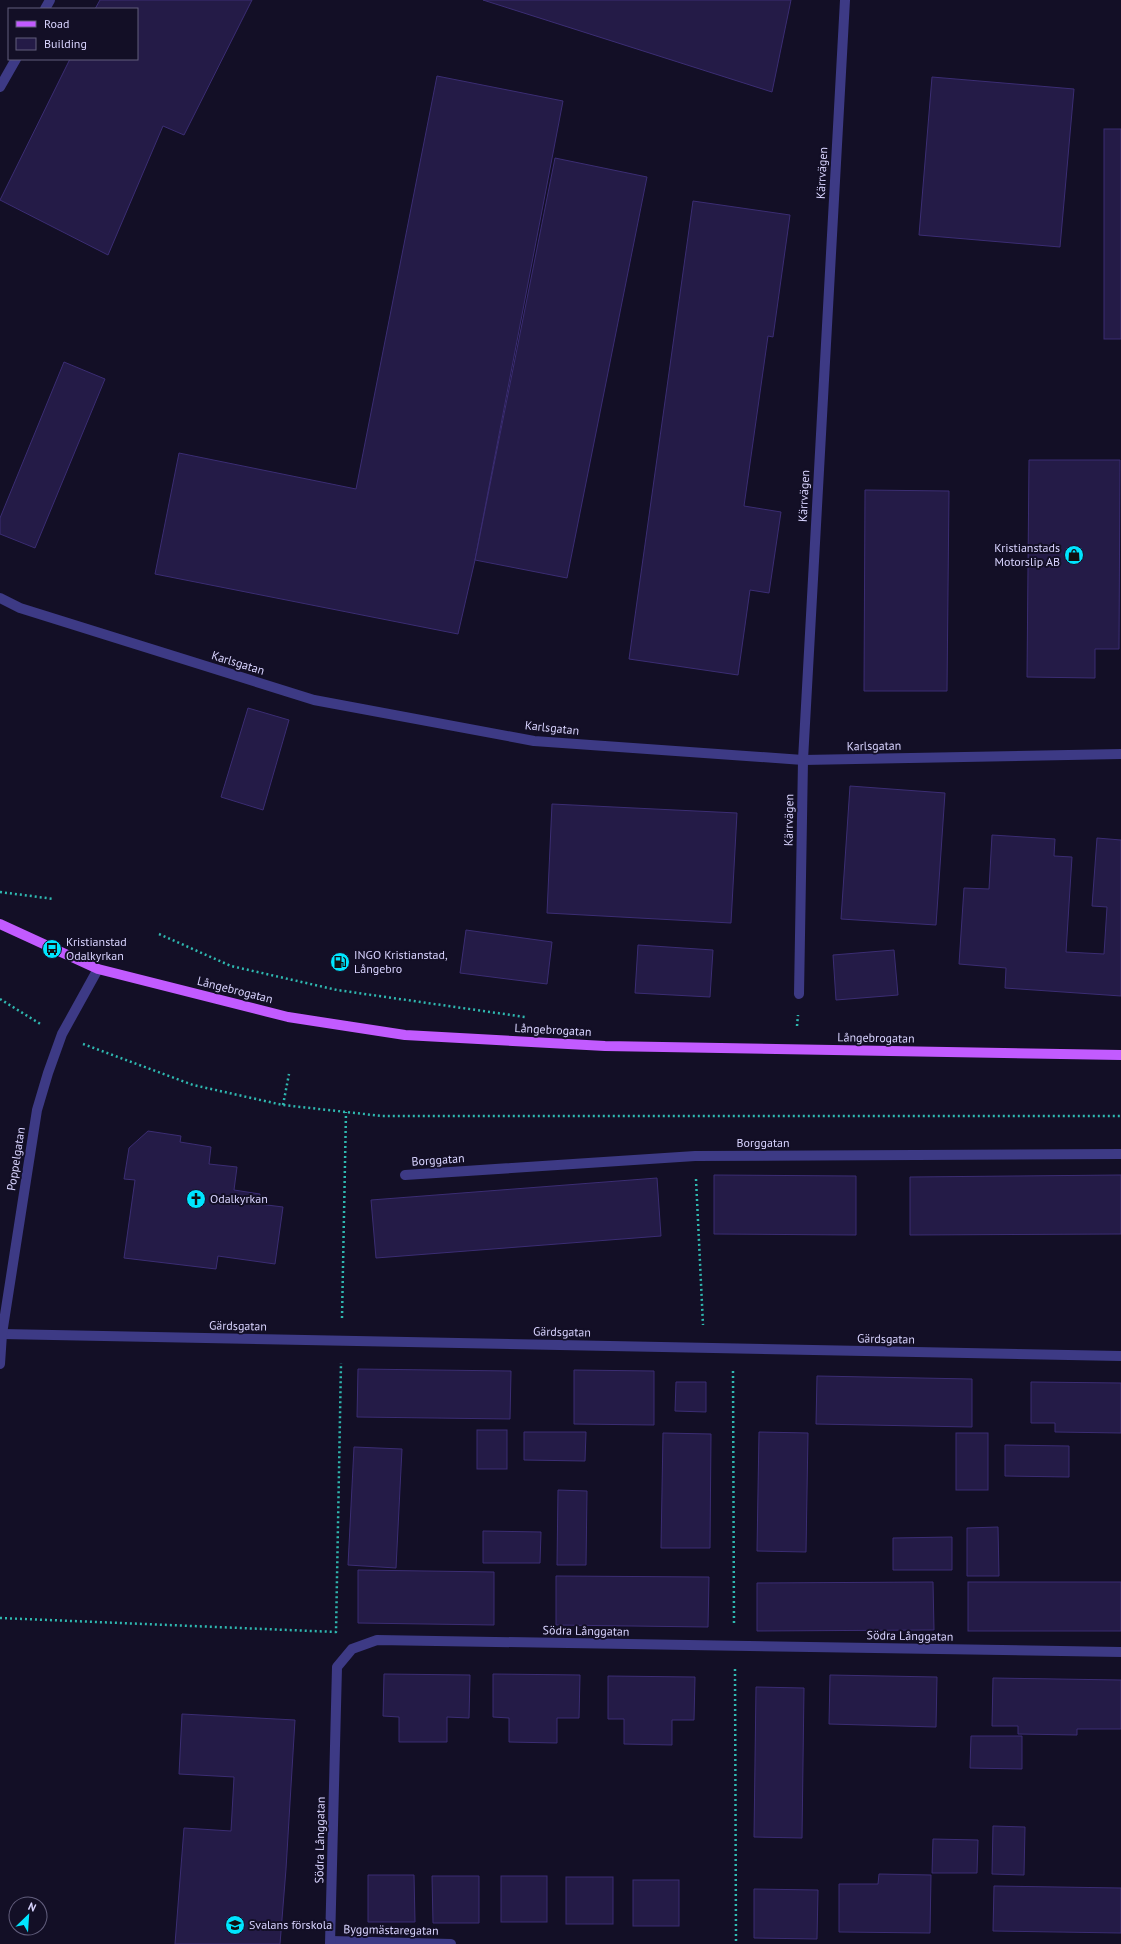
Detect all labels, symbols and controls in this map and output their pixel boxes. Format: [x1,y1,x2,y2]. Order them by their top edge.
legend [8,8,138,60]
text: Road [44,16,69,31]
text: Building [44,36,87,51]
street label: Kärrvägen [813,146,830,199]
street label: Kärrvägen [795,469,812,522]
place label: Kristianstads Motorslip AB [994,540,1060,569]
shop icon: Kristianstads Motorslip AB [1063,544,1085,566]
street label: Karlsgatan [210,647,266,678]
street label: Karlsgatan [524,717,580,738]
street label: Karlsgatan [847,738,901,753]
street label: Kärrvägen [781,794,796,846]
place label: Kristianstad Odalkyrkan [66,934,127,963]
bus stop icon: Kristianstad Odalkyrkan [41,938,63,960]
place label: INGO Kristianstad, Långebro [354,947,448,976]
fuel station icon: INGO Kristianstad, Långebro [329,951,351,973]
street label: Långebrogatan [196,973,274,1006]
street label: Långebrogatan [514,1020,592,1039]
street label: Långebrogatan [837,1029,915,1046]
street label: Poppelgatan [3,1126,28,1192]
street label: Borggatan [737,1135,789,1150]
street label: Borggatan [411,1150,465,1169]
church icon: Odalkyrkan [185,1188,207,1210]
place label: Odalkyrkan [210,1191,268,1206]
street label: Gärdsgatan [209,1317,267,1334]
street label: Gärdsgatan [533,1323,591,1340]
street label: Gärdsgatan [857,1330,915,1347]
street label: Södra Långgatan [543,1622,629,1639]
street label: Södra Långgatan [867,1627,953,1644]
street label: Södra Långgatan [311,1797,328,1883]
north arrow [8,1896,48,1936]
text: N [26,1899,38,1915]
school or university icon: Svalans förskola [224,1914,246,1936]
place label: Svalans förskola [249,1917,332,1932]
street label: Byggmästaregatan [343,1921,439,1938]

